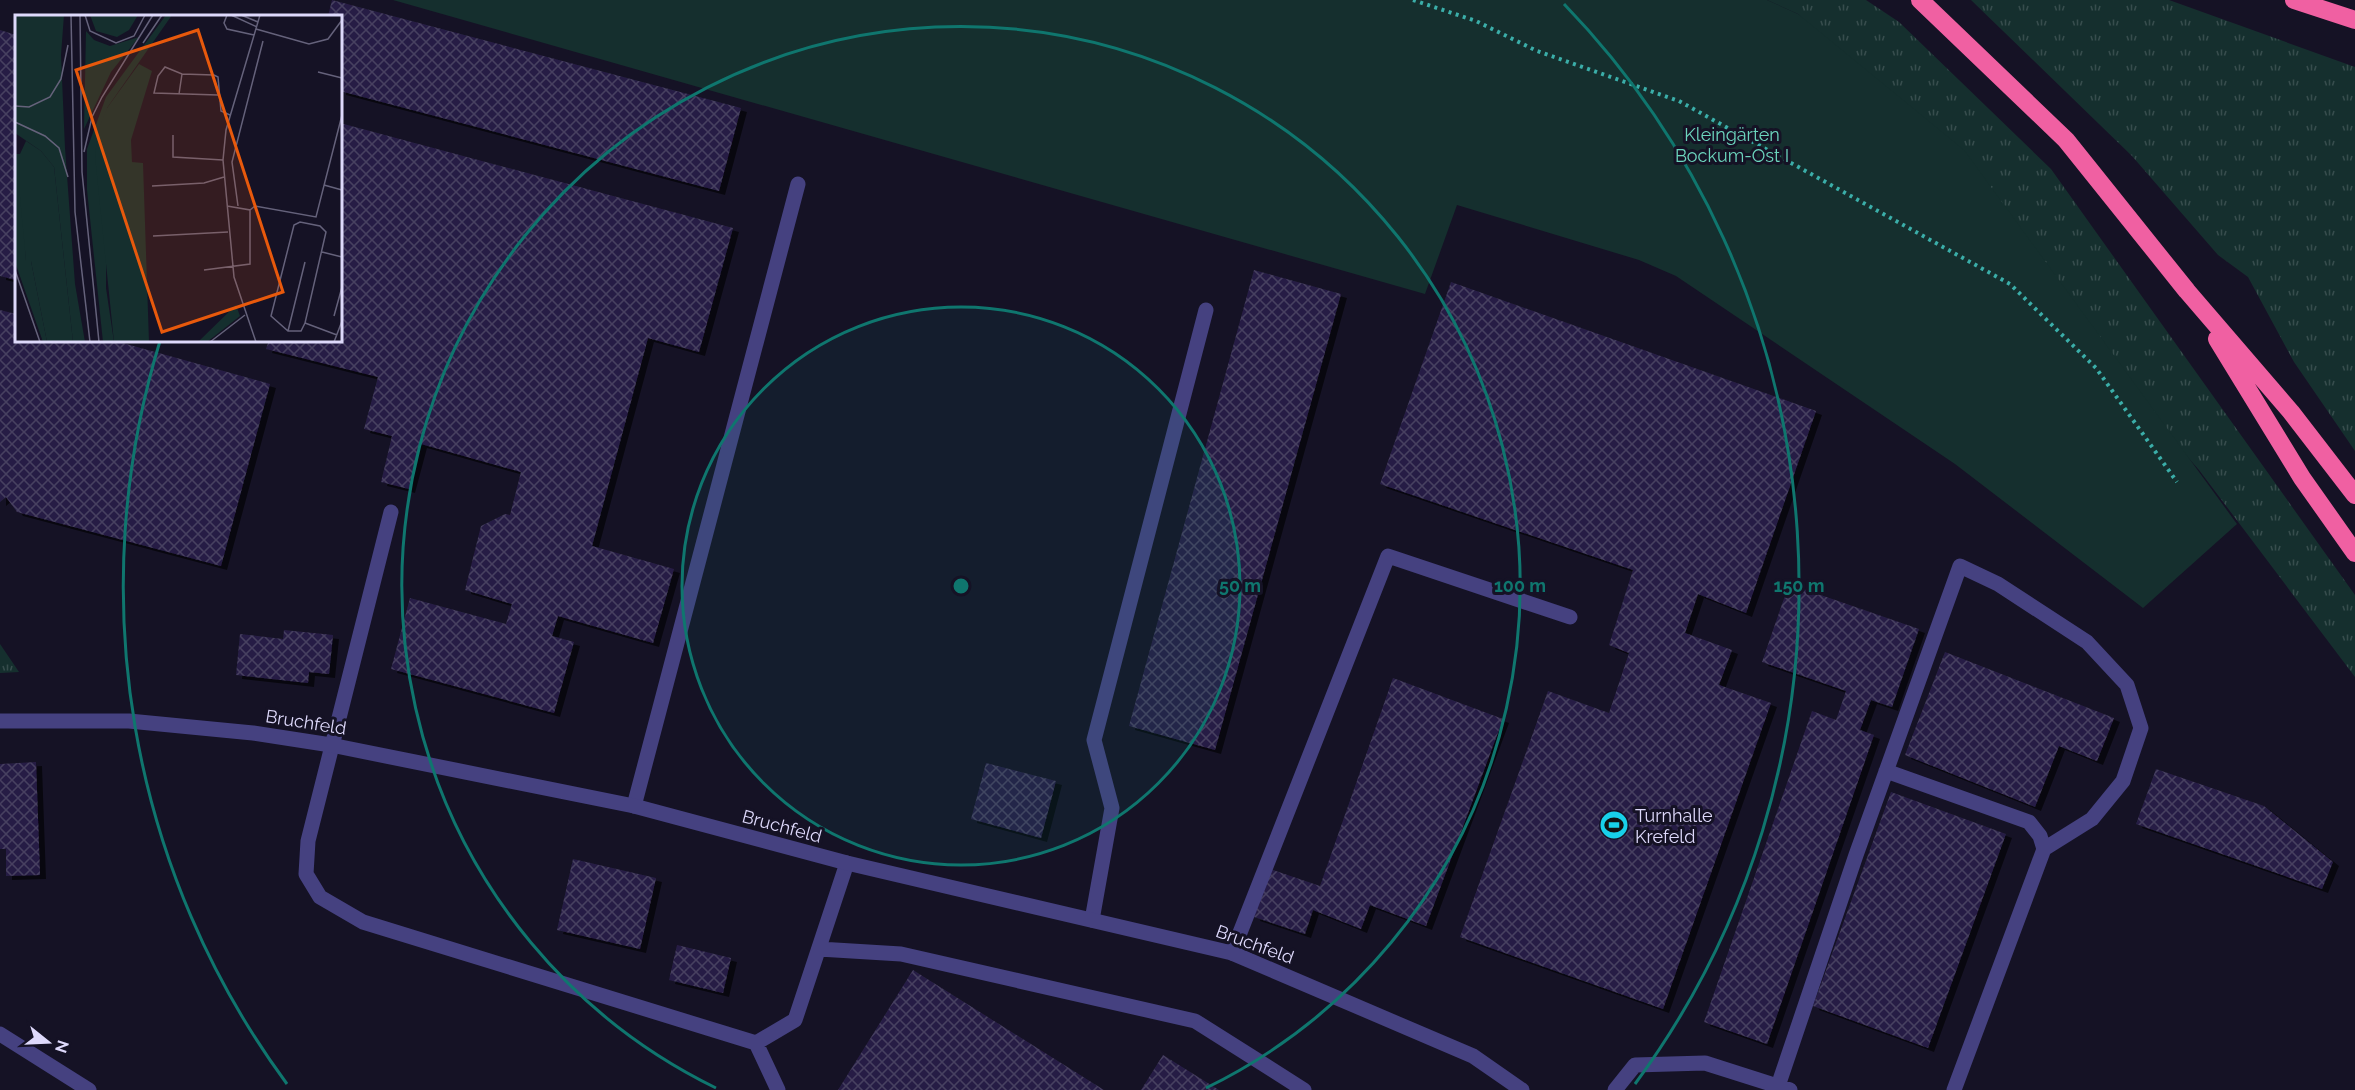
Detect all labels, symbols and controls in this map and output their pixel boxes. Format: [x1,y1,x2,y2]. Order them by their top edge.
inset map [15,15,342,342]
park label: Kleingärten Bockum-Ost I [1675,124,1789,166]
text: 50 m [1219,575,1261,596]
text: 100 m [1494,575,1546,596]
text: 150 m [1774,575,1825,596]
centre of rings [951,576,971,596]
street label: Bruchfeld [264,705,348,739]
street label: Bruchfeld [740,805,824,847]
place label: Turnhalle Krefeld [1635,805,1713,847]
sports icon: Turnhalle Krefeld [1598,809,1630,841]
street label: Bruchfeld [1213,920,1297,968]
north arrow [18,1012,78,1072]
text: N [51,1038,73,1055]

